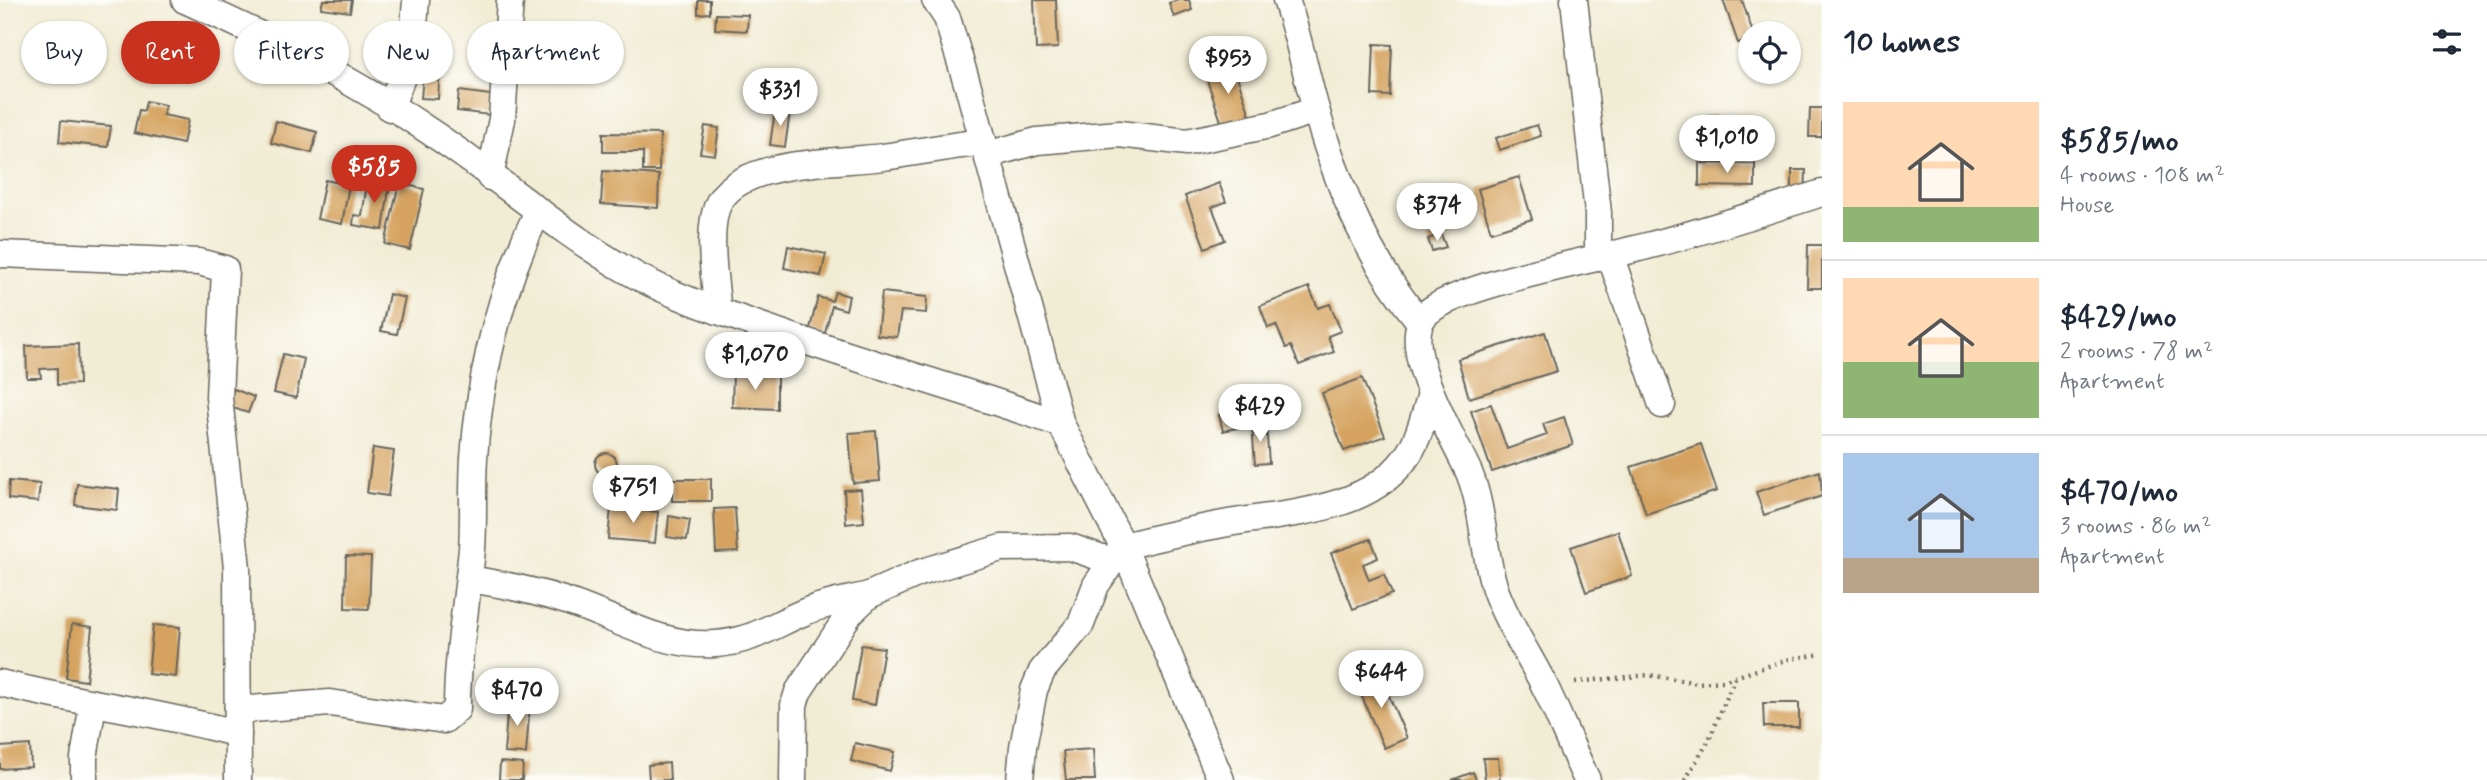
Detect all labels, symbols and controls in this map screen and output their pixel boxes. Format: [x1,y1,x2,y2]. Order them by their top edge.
chip: Buy [21,21,107,84]
chip: Rent [121,21,220,84]
chip: Filters [234,21,349,84]
chip: New [363,21,453,84]
chip: Apartment [467,21,624,84]
map controls [1738,21,1801,84]
button: locate [1738,21,1801,84]
text: 10 homes [1843,23,1960,62]
icon: filters [2428,23,2466,61]
pin: $953 [1187,36,1269,96]
text: $953 [1205,44,1251,74]
pin: $331 [739,68,821,128]
text: $331 [759,76,801,106]
pin: $1,010 [1670,116,1784,175]
text: $585/mo [2060,122,2179,161]
text: $1,010 [1695,123,1759,153]
icon: home [1899,130,1983,214]
pin: $585 [333,146,415,205]
text: $585 [348,153,400,183]
text: 4 rooms · 108 m² [2060,161,2225,191]
pin: $374 [1396,184,1478,243]
text: $374 [1412,191,1462,221]
text: House [2060,191,2114,221]
text: $429/mo [2060,298,2177,337]
icon: home [1899,306,1983,390]
pin: $1,070 [698,332,812,392]
text: 2 rooms · 78 m² [2060,337,2213,367]
text: $1,070 [721,340,789,370]
text: Apartment [2060,367,2165,397]
pin: $429 [1219,384,1301,444]
text: $429 [1234,392,1286,422]
pin: $751 [592,466,674,525]
text: $751 [609,473,657,503]
text: $470/mo [2060,473,2178,512]
icon: home [1899,481,1983,565]
text: 3 rooms · 86 m² [2060,512,2211,542]
text: Apartment [2060,542,2165,572]
pin: $644 [1340,650,1422,710]
text: $644 [1355,658,1407,688]
pin: $470 [476,668,558,728]
text: $470 [491,676,543,706]

